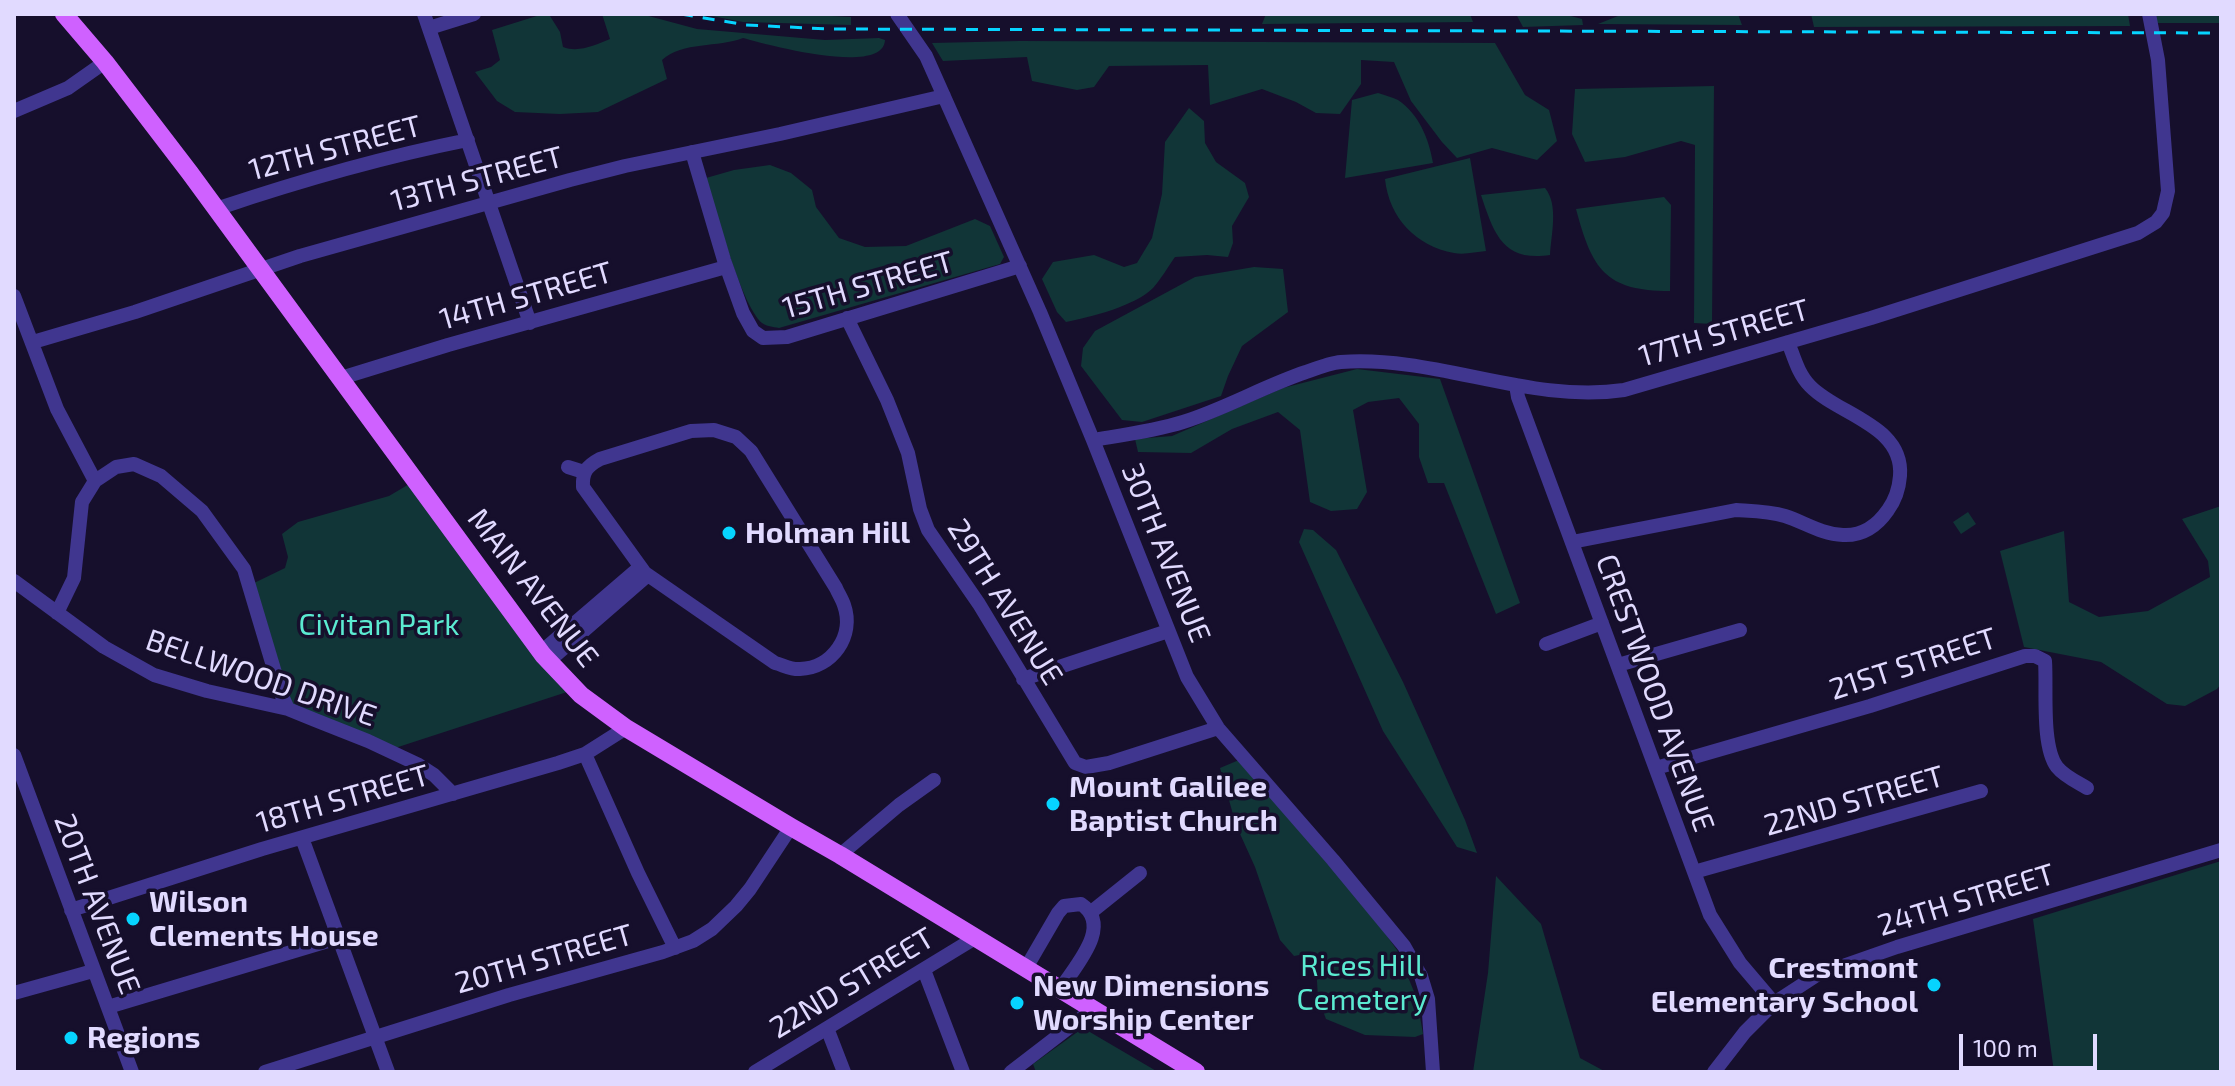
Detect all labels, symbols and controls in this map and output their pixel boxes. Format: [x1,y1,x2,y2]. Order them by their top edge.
street label: 12TH STREET [245,108,425,188]
street label: 13TH STREET [387,139,567,219]
street label: 15TH STREET [778,243,958,327]
street label: 14TH STREET [435,254,617,338]
street label: 17TH STREET [1635,292,1813,374]
street label: 30TH AVENUE [1114,458,1218,648]
street label: MAIN AVENUE [460,502,606,674]
street label: 29TH AVENUE [940,512,1070,692]
place label: Holman Hill [745,515,910,551]
marker: Holman Hill [720,524,738,542]
street label: CRESTWOOD AVENUE [1588,549,1722,837]
park label: Civitan Park [298,607,460,643]
street label: 21ST STREET [1825,620,2001,708]
street label: BELLWOOD DRIVE [141,622,381,734]
street label: 18TH STREET [252,757,434,841]
street label: 22ND STREET [1760,758,1948,844]
place label: Mount Galilee Baptist Church [1069,769,1278,840]
marker: Mount Galilee Baptist Church [1044,795,1062,813]
street label: 20TH AVENUE [46,809,148,999]
street label: 24TH STREET [1873,856,2059,944]
place label: Wilson Clements House [149,884,379,954]
marker: Wilson Clements House [124,910,142,928]
street label: 20TH STREET [451,916,637,1002]
street label: 22ND STREET [763,920,941,1046]
park label: Rices Hill Cemetery [1296,948,1428,1018]
place label: Crestmont Elementary School [1651,950,1918,1020]
place label: New Dimensions Worship Center [1033,968,1270,1038]
marker: Crestmont Elementary School [1925,976,1943,994]
marker: New Dimensions Worship Center [1008,994,1026,1012]
scale bar [1963,1018,2101,1068]
place label: Regions [87,1020,201,1056]
marker: Regions [62,1029,80,1047]
text: 100 m [1973,1033,2038,1062]

